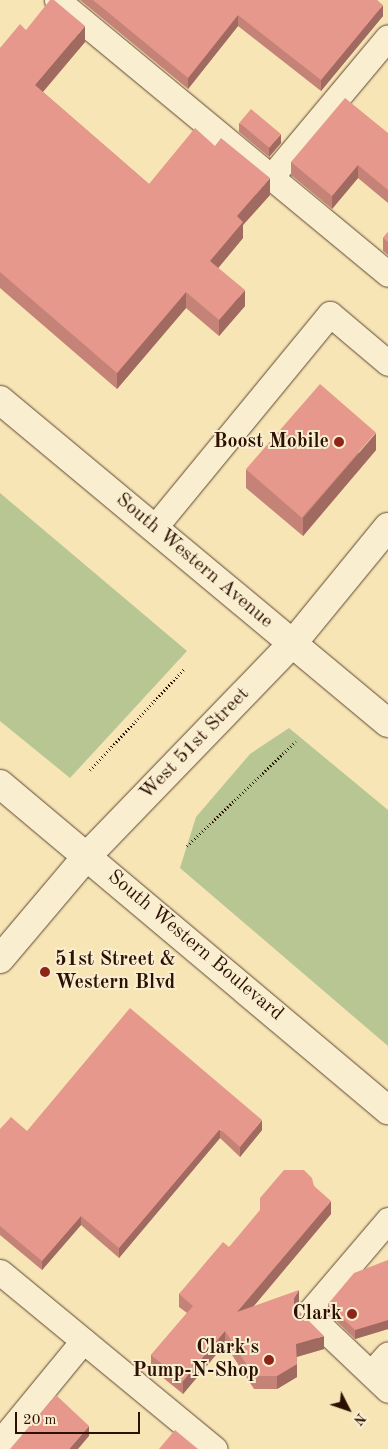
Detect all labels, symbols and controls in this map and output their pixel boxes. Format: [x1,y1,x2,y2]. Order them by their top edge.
place label: Boost Mobile [213,430,329,454]
marker: Boost Mobile [333,436,345,448]
street label: South Western Avenue [110,488,278,634]
street label: West 51st Street [135,683,255,805]
street label: South Western Boulevard [102,865,288,1027]
place label: 51st Street & Western Blvd [55,948,176,995]
marker: 51st Street & Western Blvd [39,966,51,978]
place label: Clark [293,1302,342,1326]
marker: Clark [346,1308,358,1320]
place label: Clark's Pump-N-Shop [132,1336,259,1383]
marker: Clark's Pump-N-Shop [263,1354,275,1366]
north arrow [323,1384,373,1434]
scale bar [18,1402,142,1434]
text: N [351,1410,368,1427]
text: 20 m [23,1413,57,1428]

